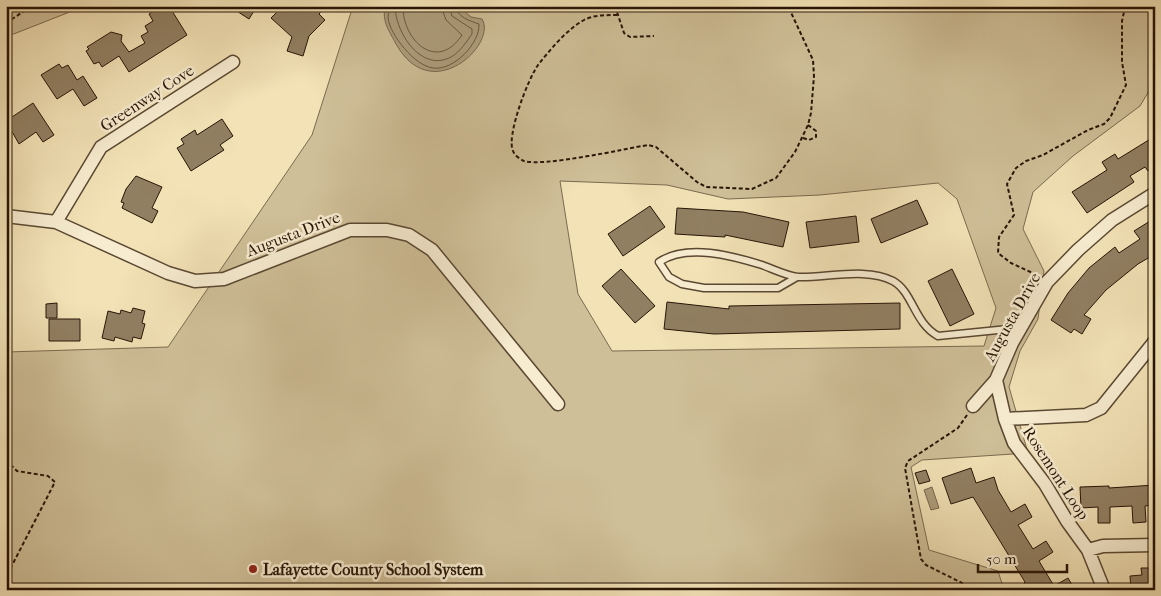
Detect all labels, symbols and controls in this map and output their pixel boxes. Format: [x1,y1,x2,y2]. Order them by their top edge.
street label: Greenway Cove [97,61,197,135]
street label: Augusta Drive [243,207,343,261]
street label: Augusta Drive [979,269,1044,366]
street label: Rosemont Loop [1019,423,1093,524]
scale bar [978,541,1067,573]
text: 50 m [986,550,1017,568]
place label: Lafayette County School System [263,560,484,580]
marker: Lafayette County School System [247,563,259,575]

